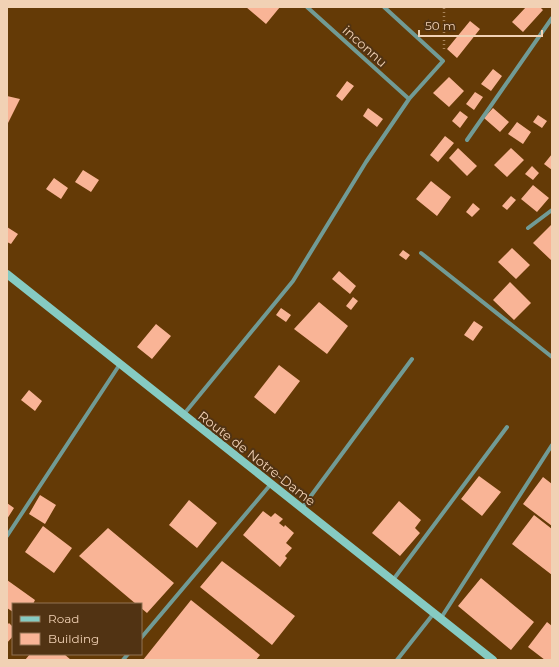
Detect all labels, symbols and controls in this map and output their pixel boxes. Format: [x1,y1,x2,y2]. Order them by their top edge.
scale bar [419,12,542,38]
text: 50 m [425,18,456,33]
street label: inconnu [340,22,390,70]
street label: Route de Notre-Dame [195,407,319,509]
legend [12,603,142,655]
text: Road [48,611,79,626]
text: Building [48,631,99,646]

